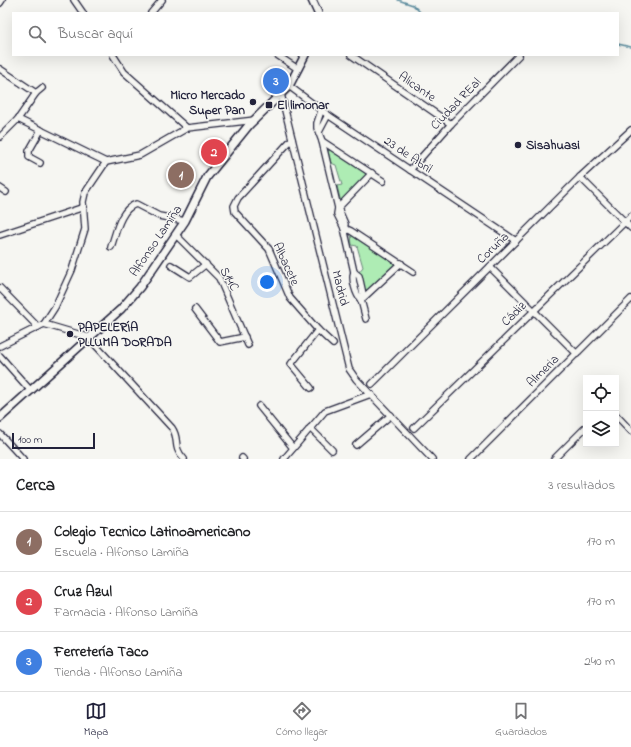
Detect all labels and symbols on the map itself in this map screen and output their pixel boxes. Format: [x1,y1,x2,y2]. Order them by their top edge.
pin: 3 [263,66,289,96]
street label: Alicante [394,67,440,107]
street label: Ciudad REal [426,74,486,134]
place label: Micro Mercado Super Pan [170,86,246,120]
place label: El limonar [277,96,330,115]
marker: Micro Mercado Super Pan [248,97,258,107]
marker: El limonar [264,100,274,110]
street label: 23 de Abril [380,132,436,178]
place label: Sisahuasi [526,136,580,155]
pin: 2 [201,137,227,167]
marker: Sisahuasi [513,140,523,150]
pin: 1 [168,160,194,190]
street label: Alfonso Lamiña [125,201,187,281]
street label: Coruña [472,228,514,268]
street label: Albacete [268,239,304,289]
street label: S14C [215,263,243,295]
street label: Madrid [326,268,354,308]
your location [257,272,277,292]
street label: Cádiz [497,297,531,331]
place label: PAPELERÍA PLLUMA DORADA [78,318,172,352]
marker: PAPELERÍA PLLUMA DORADA [65,329,75,339]
street label: Almeria [522,350,564,392]
scale bar [12,431,95,450]

